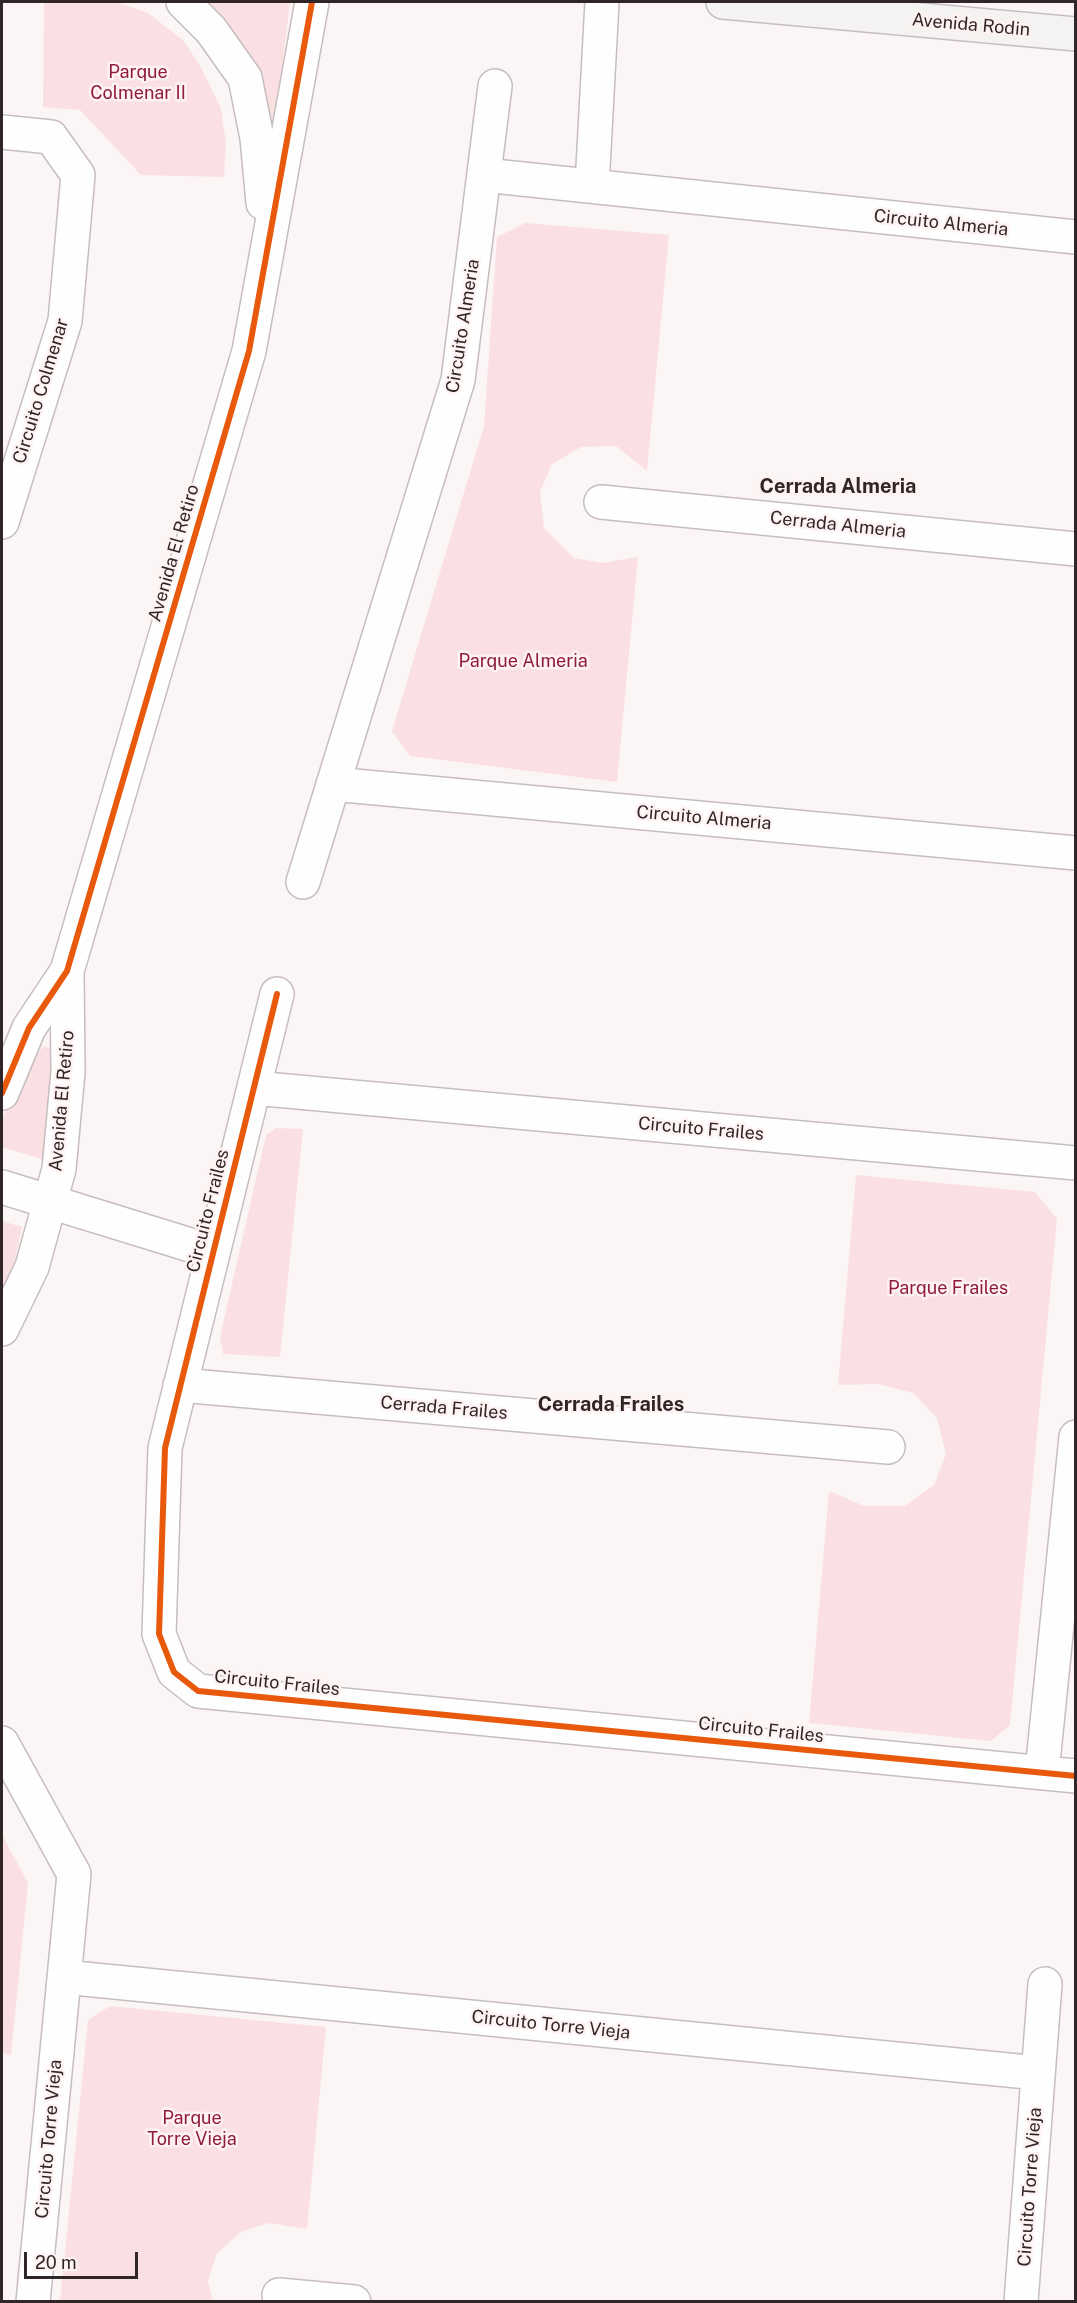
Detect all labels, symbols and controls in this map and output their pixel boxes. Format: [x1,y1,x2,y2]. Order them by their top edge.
street label: Avenida Rodin [911,9,1031,41]
park label: Parque Colmenar II [90,61,186,104]
street label: Circuito Almeria [873,205,1009,241]
street label: Circuito Almeria [442,257,484,395]
street label: Circuito Colmenar [9,316,73,466]
district label: Cerrada Almeria [760,475,916,499]
street label: Avenida El Retiro [144,482,204,624]
street label: Cerrada Almeria [769,507,907,543]
park label: Parque Almeria [458,650,588,672]
street label: Circuito Almeria [636,801,772,835]
street label: Avenida El Retiro [45,1029,79,1173]
street label: Circuito Frailes [637,1113,765,1145]
street label: Circuito Frailes [182,1147,234,1275]
park label: Parque Frailes [888,1277,1008,1299]
street label: Cerrada Frailes [380,1392,508,1424]
district label: Cerrada Frailes [538,1393,684,1417]
street label: Circuito Frailes [213,1666,341,1700]
street label: Circuito Frailes [697,1713,825,1747]
street label: Circuito Torre Vieja [471,2006,631,2044]
street label: Circuito Torre Vieja [31,2059,67,2219]
park label: Parque Torre Vieja [147,2107,237,2150]
street label: Circuito Torre Vieja [1014,2107,1046,2267]
scale bar [27,2240,141,2278]
text: 20 m [35,2252,77,2273]

